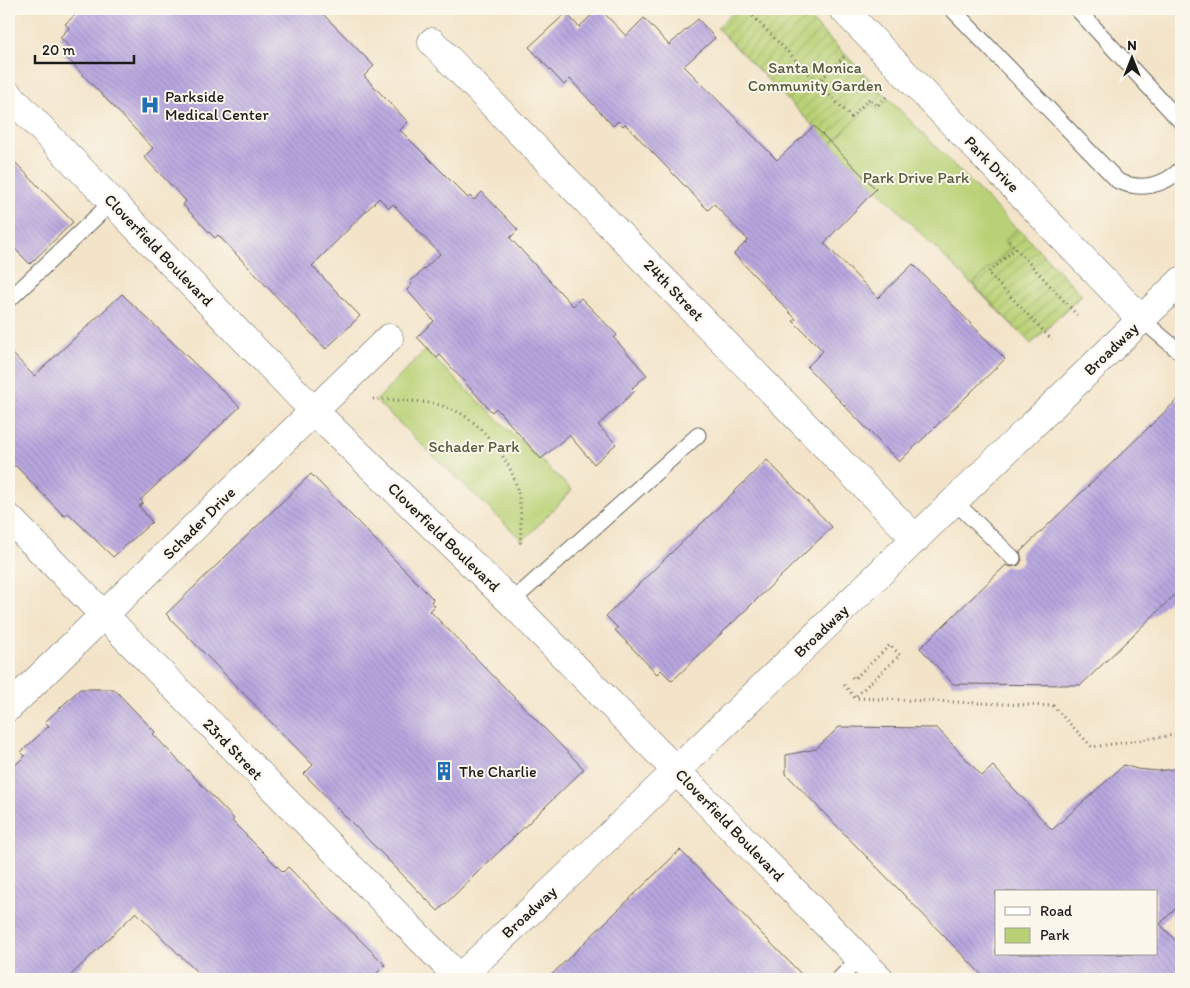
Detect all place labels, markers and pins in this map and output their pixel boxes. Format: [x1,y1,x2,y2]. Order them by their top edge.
place label: Parkside Medical Center [165,87,269,124]
hospital icon: Parkside Medical Center [139,94,161,116]
building icon: The Charlie [433,760,455,782]
place label: The Charlie [459,762,537,781]

